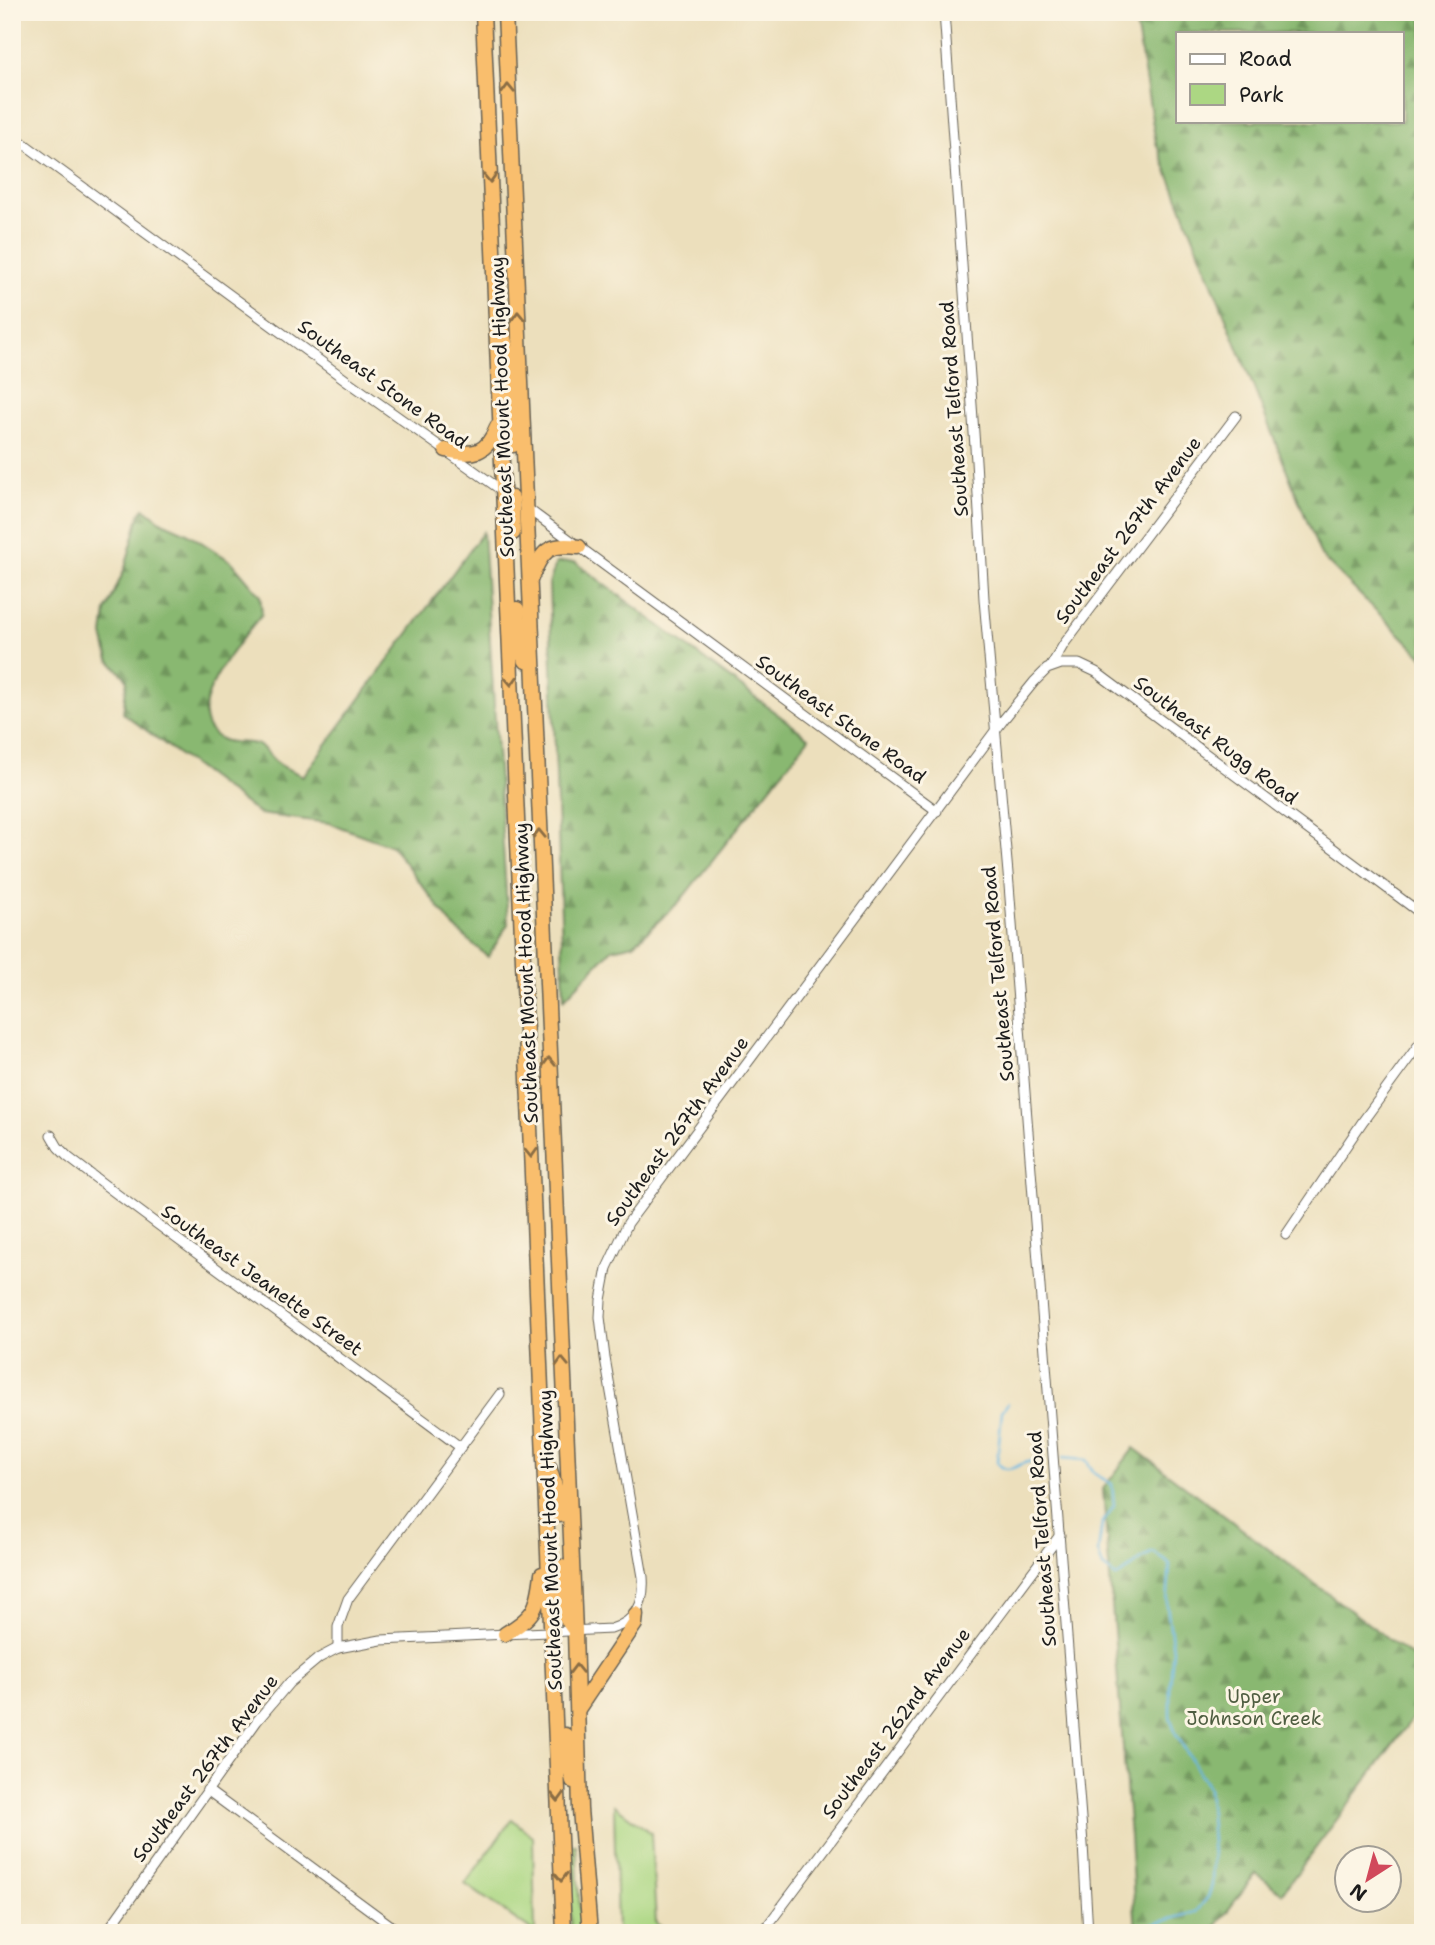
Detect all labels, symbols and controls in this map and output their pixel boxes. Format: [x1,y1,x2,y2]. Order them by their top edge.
legend [1176,32,1404,122]
text: Road [1239,45,1292,73]
text: Park [1239,81,1284,109]
one-way arrow [501,83,516,94]
one-way arrow [482,173,497,184]
street label: Southeast Mount Hood Highway [484,256,520,558]
street label: Southeast Telford Road [934,300,974,518]
one-way arrow [510,310,525,321]
street label: Southeast Stone Road [293,314,473,454]
street label: Southeast 267th Avenue [1049,431,1207,629]
street label: Southeast Stone Road [751,649,931,789]
street label: Southeast Rugg Road [1129,670,1303,810]
one-way arrow [503,676,518,687]
street label: Southeast Mount Hood Highway [508,822,544,1124]
one-way arrow [532,829,547,840]
street label: Southeast Telford Road [976,865,1020,1083]
street label: Southeast 267th Avenue [600,1031,754,1231]
one-way arrow [541,1056,556,1067]
one-way arrow [523,1148,538,1159]
street label: Southeast Jeanette Street [156,1198,368,1362]
one-way arrow [554,1357,569,1368]
street label: Southeast Mount Hood Highway [532,1389,568,1691]
street label: Southeast Telford Road [1022,1430,1062,1648]
street label: Southeast 262nd Avenue [816,1623,976,1823]
one-way arrow [568,1663,584,1674]
street label: Southeast 267th Avenue [126,1669,284,1867]
park label: Upper Johnson Creek [1186,1684,1322,1731]
one-way arrow [551,1791,566,1802]
north arrow [1334,1843,1404,1913]
one-way arrow [554,1872,569,1883]
text: N [1345,1878,1372,1907]

